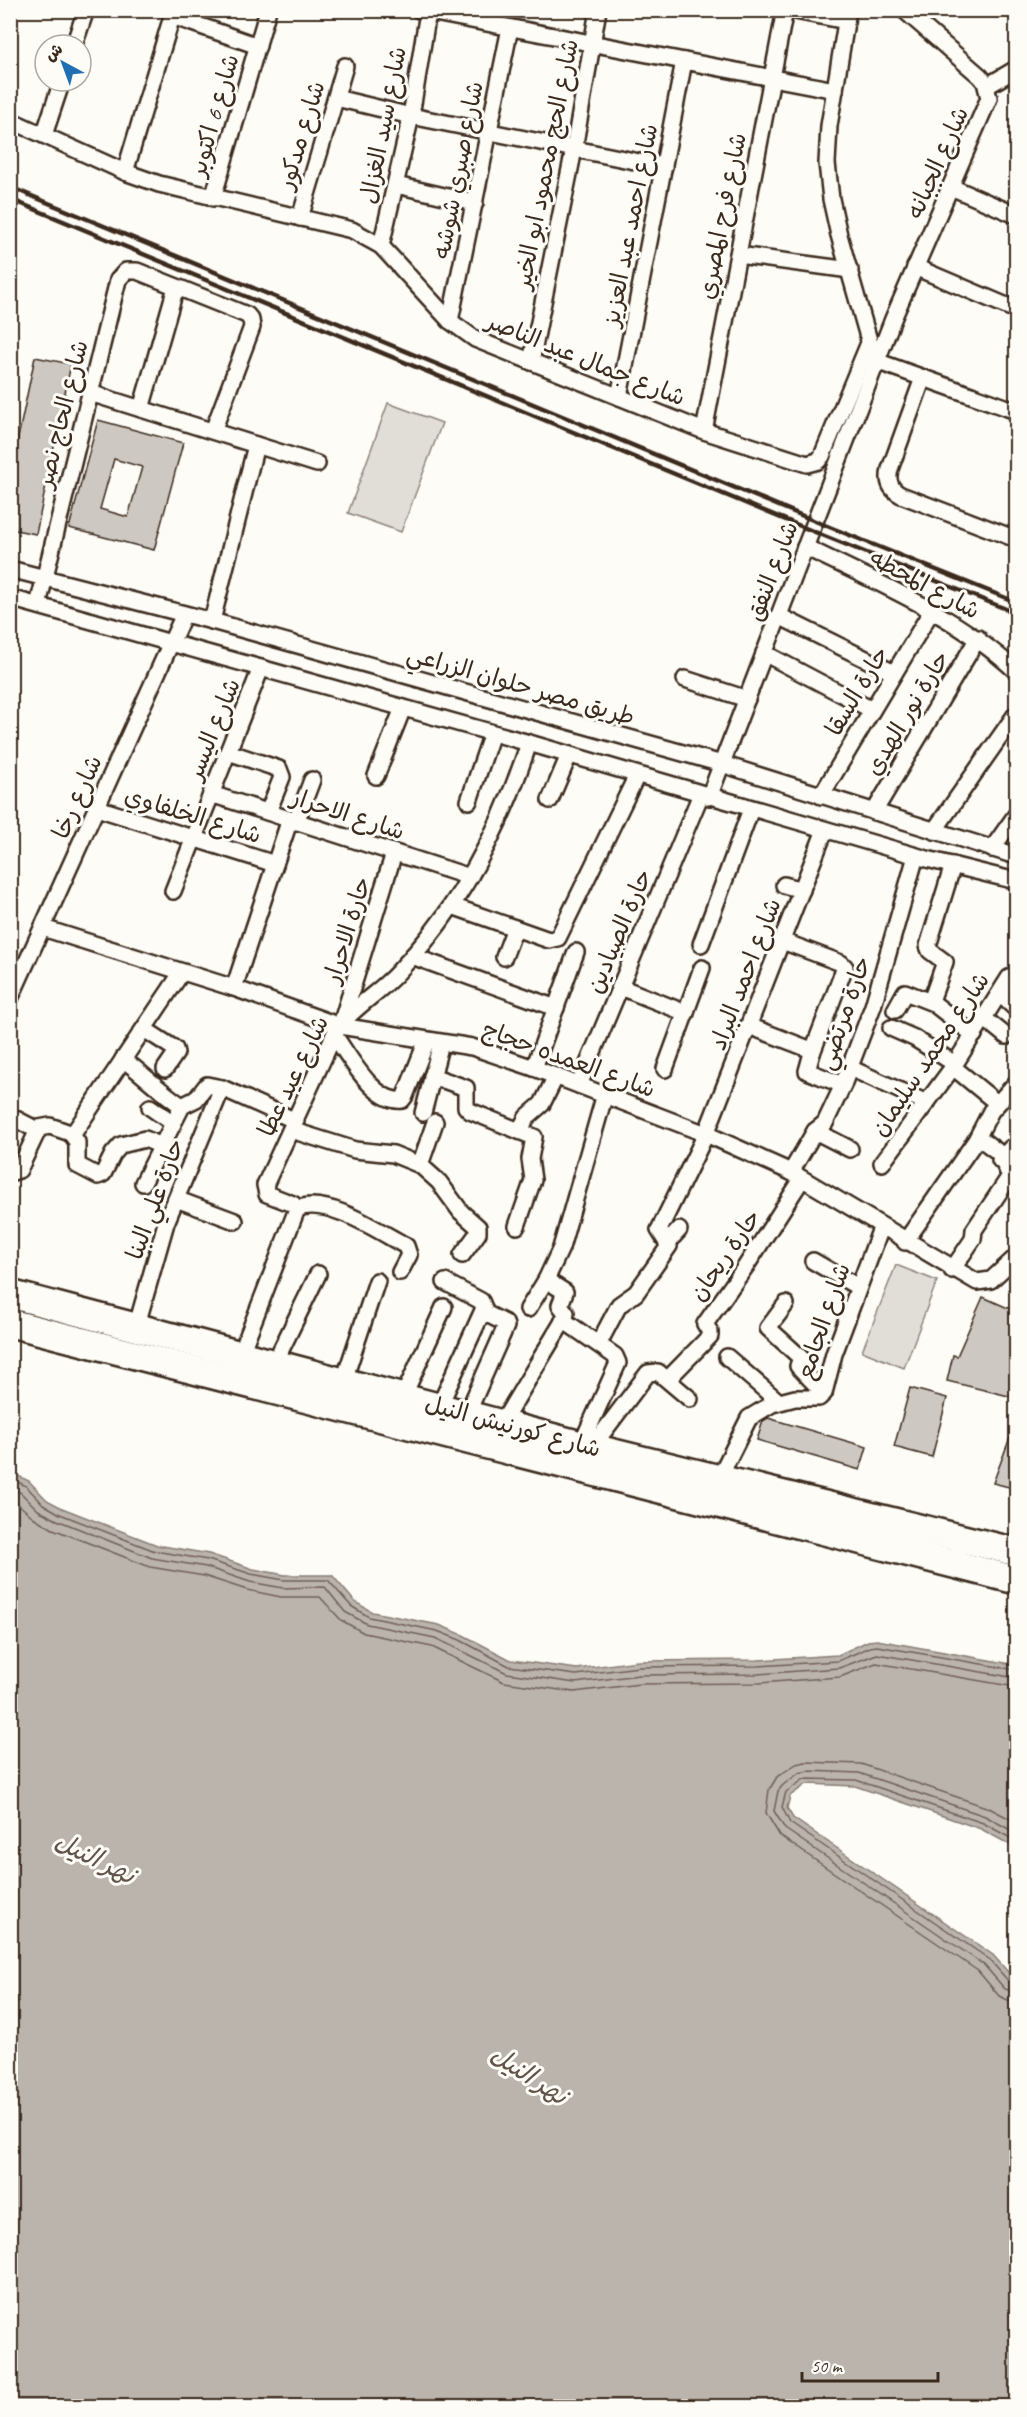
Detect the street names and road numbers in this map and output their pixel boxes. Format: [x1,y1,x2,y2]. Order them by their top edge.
street label: شارع الحج محمود ابو الخير [507,36,587,294]
street label: شارع سيد الغزال [353,44,415,207]
street label: شارع 6 اكتوبر [182,51,248,182]
street label: شارع مدكور [270,77,334,195]
street label: شارع صبري شوشه [426,79,492,262]
street label: شارع الجبانه [899,102,977,225]
street label: شارع احمد عبد العزيز [595,121,666,331]
street label: شارع فرح المصري [691,130,755,302]
street label: شارع جمال عبد الناصر [480,305,690,414]
street label: شارع الحاج نصر [29,337,97,493]
street label: شارع النفق [739,517,807,626]
street label: شارع المحطه [864,542,985,627]
street label: طريق مصر حلوان الزراعي [402,638,638,738]
street label: حارة السقا [819,641,895,741]
street label: حارة نور الهدي [858,645,958,782]
street label: شارع اليسر [178,674,249,787]
street label: شارع رخا [45,751,111,844]
street label: شارع الخلفاوي [120,780,265,852]
street label: شارع الاحرار [285,781,409,848]
street label: حارة الصيادين [579,864,659,998]
street label: حارة الاحرار [316,873,377,989]
street label: شارع احمد البراد [702,894,790,1055]
street label: حارة مرتضي [811,952,883,1076]
street label: شارع محمد سليمان [864,966,998,1143]
street label: شارع عيد عطا [251,1011,337,1142]
street label: شارع العمده حجاج [478,1014,660,1106]
street label: حارة علي البنا [119,1134,196,1266]
street label: حارة ريحان [683,1203,767,1307]
street label: شارع الجامع [789,1259,859,1384]
street label: شارع كورنيش النيل [421,1388,604,1466]

